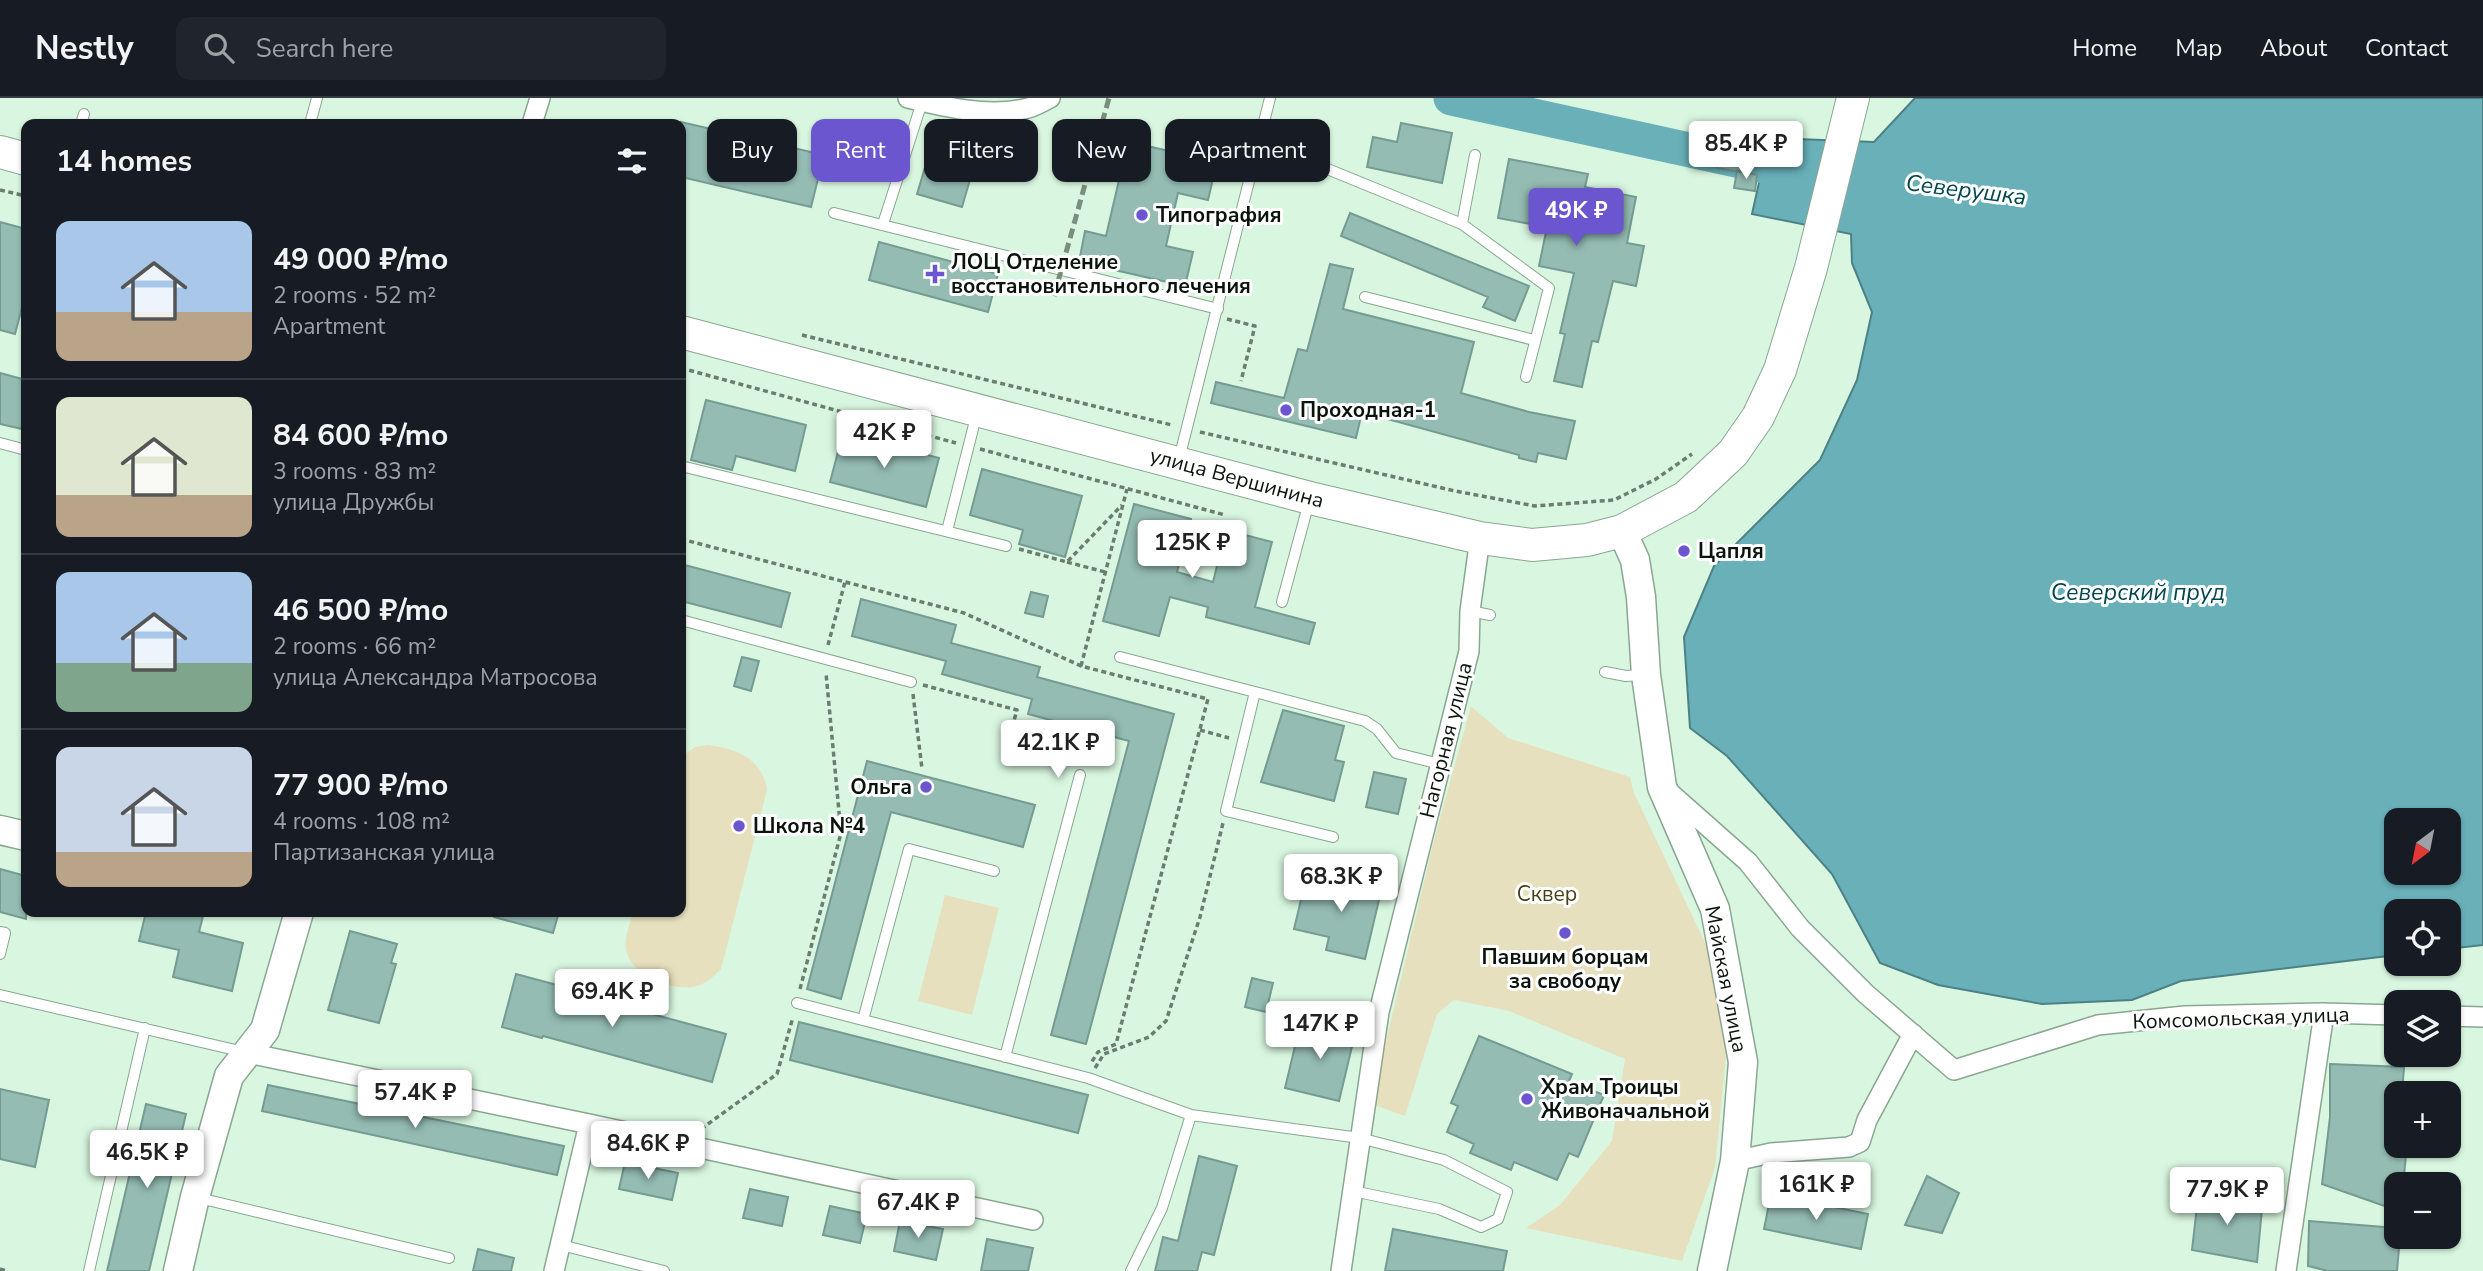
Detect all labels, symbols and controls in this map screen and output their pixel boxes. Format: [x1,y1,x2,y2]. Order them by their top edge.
search box [176,17,666,80]
text: Nestly [35,26,134,71]
icon: search [200,29,238,67]
text: Search here [256,31,393,66]
text: Home [2072,32,2137,64]
text: Map [2175,32,2222,64]
text: About [2260,32,2327,64]
text: Contact [2365,32,2448,64]
chip: Buy [707,119,797,182]
chip: Rent [811,119,910,182]
chip: Filters [924,119,1038,182]
chip: New [1052,119,1151,182]
chip: Apartment [1165,119,1330,182]
pin: 85.4K ₽ [1681,122,1811,181]
text: 85.4K ₽ [1705,128,1787,159]
text: 14 homes [56,141,192,182]
icon: filters [613,142,651,180]
water label: Северушка [1904,167,2028,213]
pin: 49K ₽ [1527,188,1625,248]
text: 49K ₽ [1545,195,1607,226]
place label: Типография [1156,201,1282,229]
marker: Типография [1134,207,1150,223]
text: 49 000 ₽/mo [273,239,448,280]
place label: ЛОЦ Отделение восстановительного лечения [951,248,1251,300]
icon: home [112,249,196,333]
marker: ЛОЦ Отделение восстановительного лечения [925,264,945,284]
text: 2 rooms · 52 m² [273,280,436,311]
text: Apartment [273,311,385,342]
place label: Проходная-1 [1300,396,1436,424]
marker: Проходная-1 [1278,402,1294,418]
pin: 42K ₽ [835,410,933,470]
text: 84 600 ₽/mo [273,415,448,456]
text: 42K ₽ [853,417,915,448]
icon: home [112,425,196,509]
street label: улица Вершинина [1147,441,1327,515]
text: 3 rooms · 83 m² [273,456,436,487]
text: улица Дружбы [273,487,434,518]
pin: 125K ₽ [1135,520,1249,580]
text: 125K ₽ [1154,527,1230,558]
place label: Цапля [1698,537,1764,565]
marker: Цапля [1676,543,1692,559]
water label: Северский пруд [2051,577,2225,608]
text: 46 500 ₽/mo [273,590,448,631]
icon: home [112,600,196,684]
text: 2 rooms · 66 m² [273,631,436,662]
street label: Нагорная улица [1413,659,1479,821]
text: улица Александра Матросова [273,662,598,693]
pin: 42.1K ₽ [993,720,1123,780]
text: 42.1K ₽ [1017,727,1099,758]
text: 77 900 ₽/mo [273,765,448,806]
place label: Ольга [850,773,912,801]
icon: home [112,775,196,859]
marker: Ольга [918,779,934,795]
text: 4 rooms · 108 m² [273,806,450,837]
north arrow [2384,808,2460,886]
map controls [2384,808,2461,1249]
place label: Школа №4 [753,812,866,840]
marker: Школа №4 [731,818,747,834]
text: Партизанская улица [273,837,495,868]
pin: 68.3K ₽ [1276,854,1406,914]
text: 68.3K ₽ [1300,861,1382,892]
park label: Сквер [1517,880,1577,908]
button: locate [2384,899,2461,976]
street label: Майская улица [1698,903,1754,1055]
marker: Павшим борцам за свободу [1557,925,1573,941]
place label: Павшим борцам за свободу [1482,943,1648,995]
pin: 69.4K ₽ [547,970,677,1029]
text: 69.4K ₽ [571,976,653,1007]
button: layers [2384,990,2461,1067]
street label: Комсомольская улица [2132,1000,2350,1036]
pin: 147K ₽ [1263,1002,1377,1061]
text: 147K ₽ [1282,1008,1358,1039]
pin: 57.4K ₽ [350,1070,480,1130]
place label: Храм Троицы Живоначальной [1540,1073,1710,1125]
text: 57.4K ₽ [374,1077,456,1108]
button: + [2384,1081,2461,1158]
marker: Храм Троицы Живоначальной [1519,1091,1535,1107]
pin: 84.6K ₽ [583,1122,713,1181]
text: 84.6K ₽ [607,1128,689,1159]
pin: 46.5K ₽ [82,1130,212,1190]
text: 46.5K ₽ [106,1137,188,1168]
pin: 161K ₽ [1759,1162,1873,1222]
pin: 77.9K ₽ [2162,1168,2292,1227]
text: 161K ₽ [1778,1169,1854,1200]
button: − [2384,1172,2461,1249]
text: 77.9K ₽ [2186,1174,2268,1205]
pin: 67.4K ₽ [853,1180,983,1240]
text: 67.4K ₽ [877,1187,959,1218]

